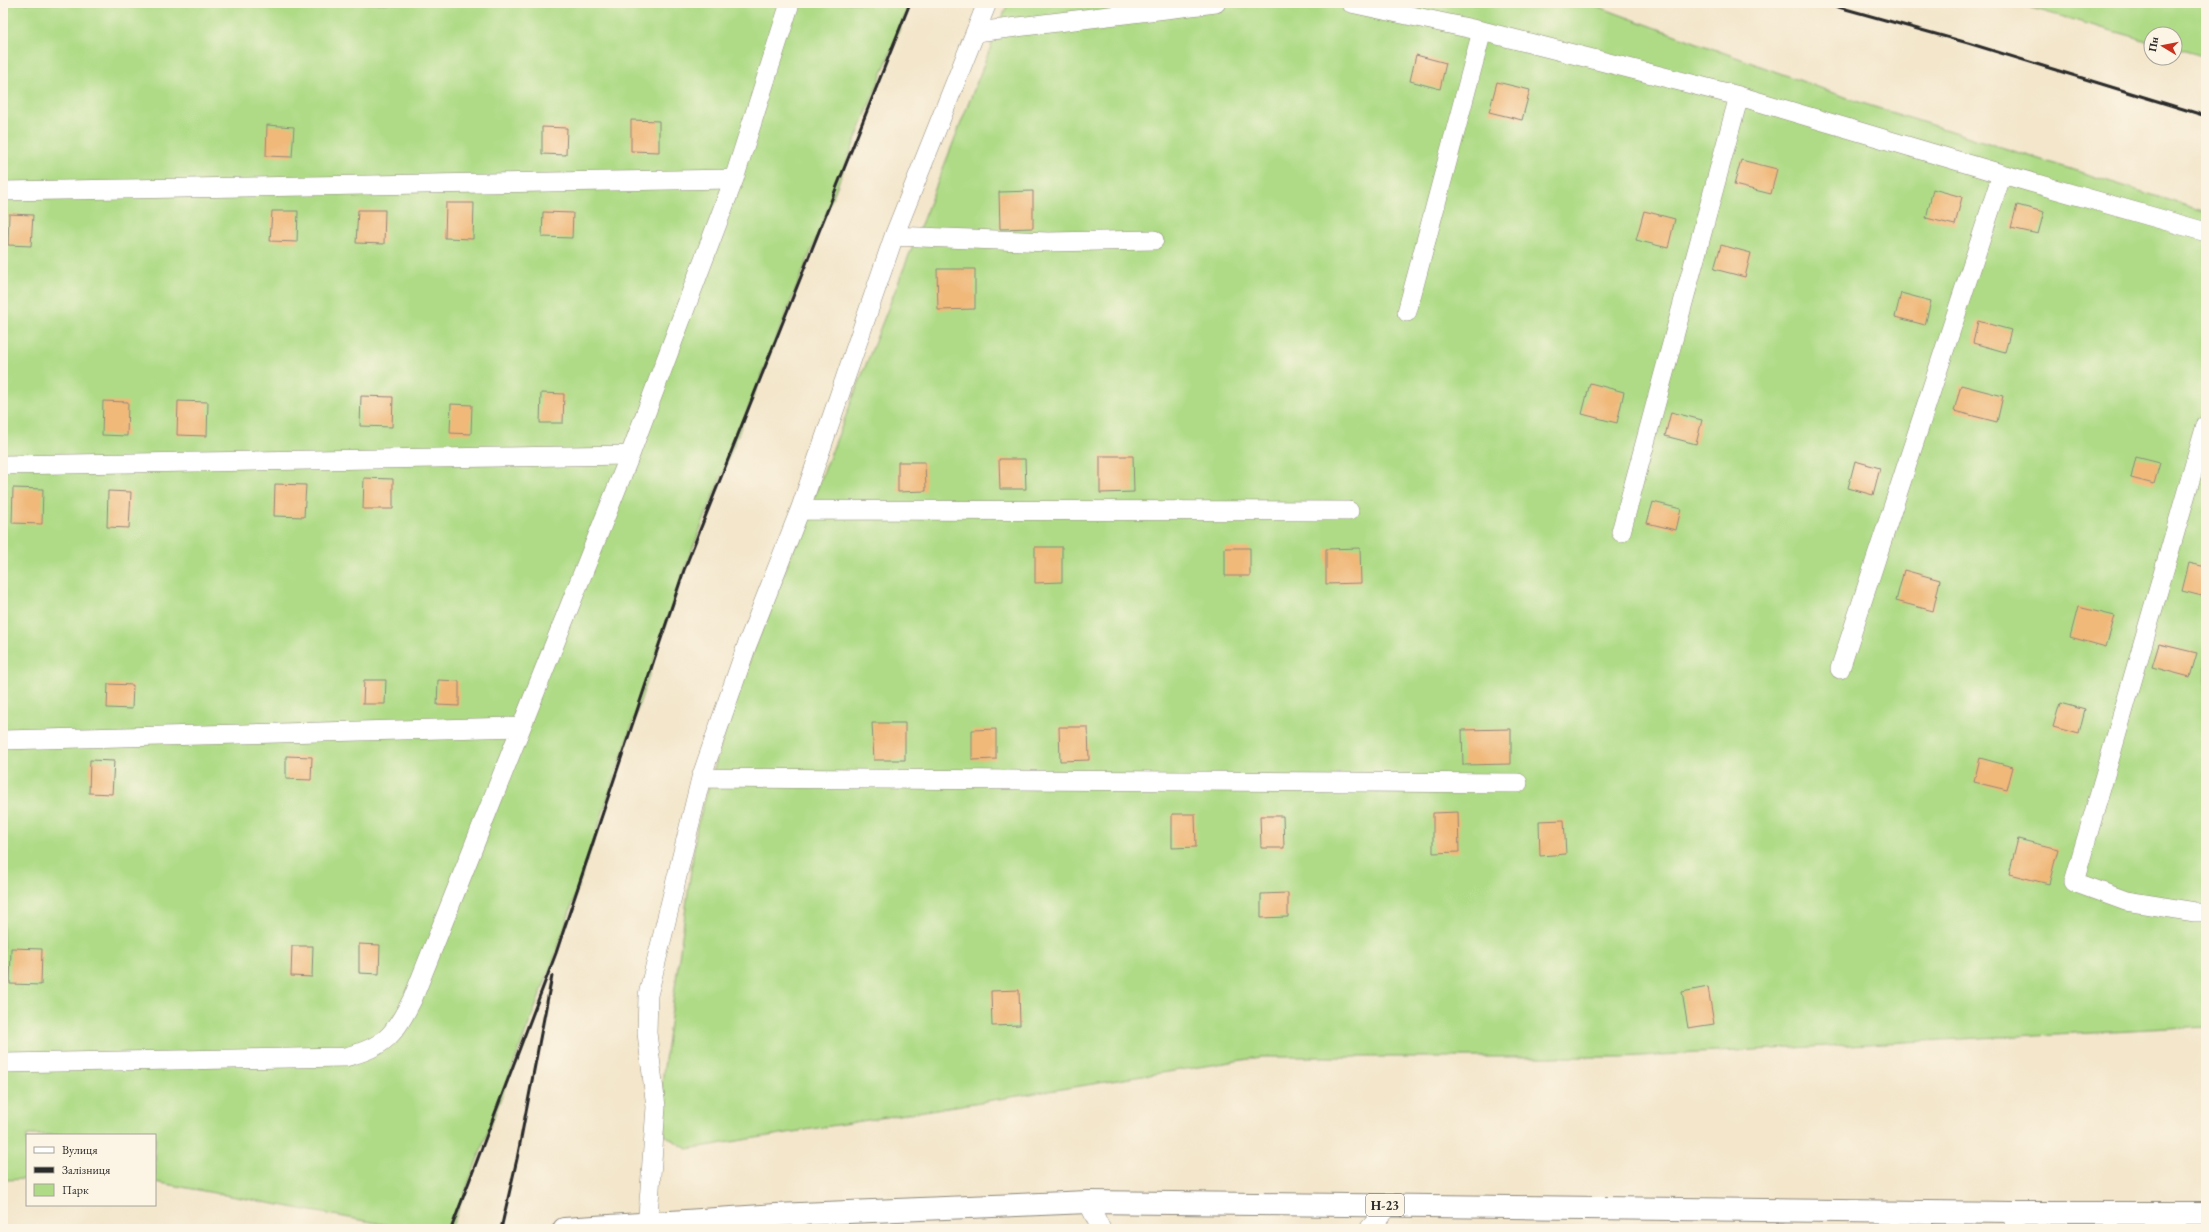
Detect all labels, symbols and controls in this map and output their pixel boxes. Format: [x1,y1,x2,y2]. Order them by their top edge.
north arrow [2143,26,2183,66]
text: Пн [2145,35,2161,53]
legend [26,1134,156,1206]
text: Вулиця [62,1142,98,1158]
text: Залізниця [62,1162,111,1178]
text: Парк [62,1182,89,1198]
road number: Н-23 [1366,1194,1404,1216]

